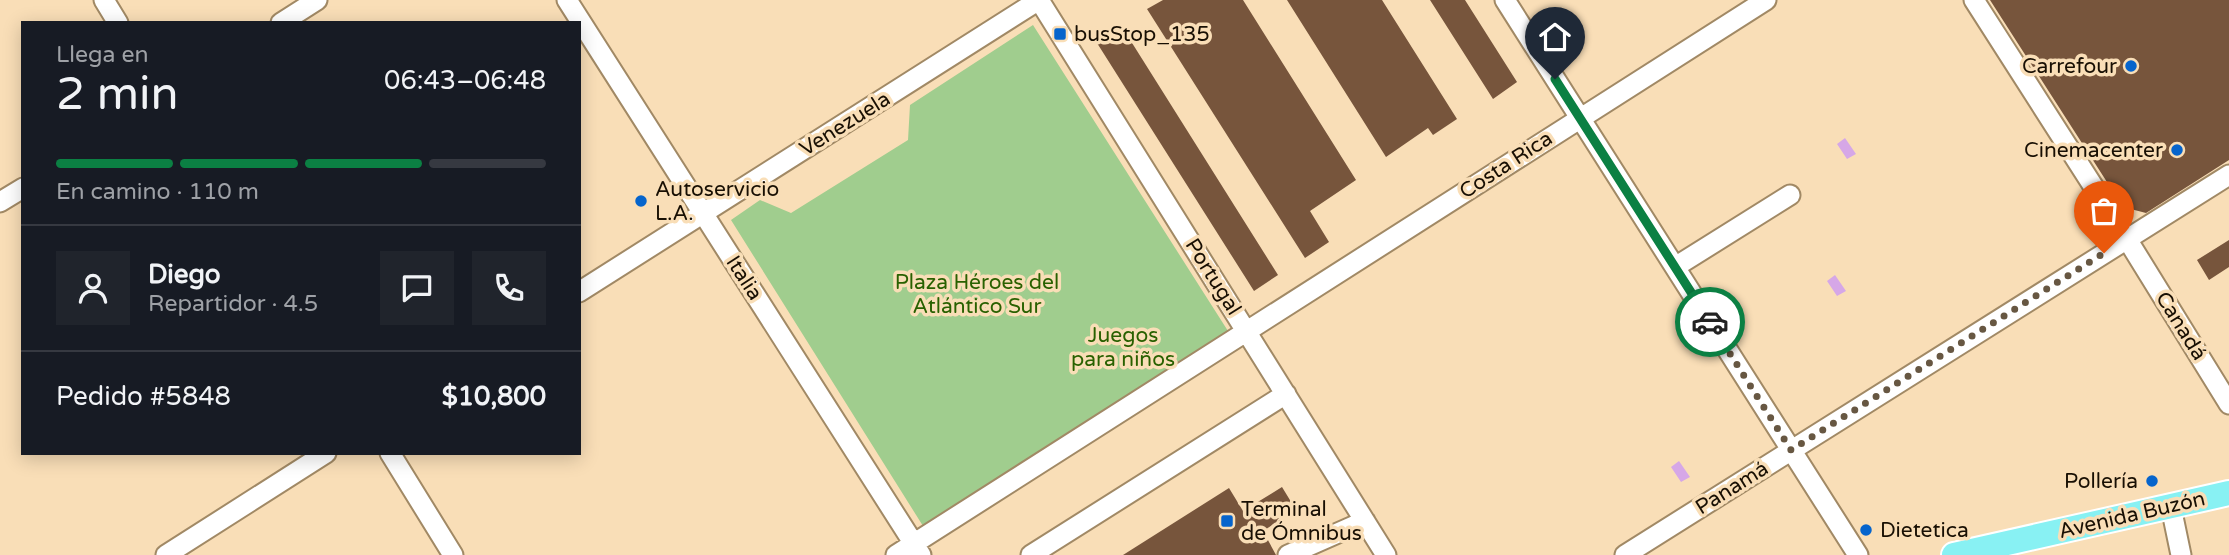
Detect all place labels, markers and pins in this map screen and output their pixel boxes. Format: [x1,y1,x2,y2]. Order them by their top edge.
pin [1525,7,1585,79]
place label: busStop_135 [1074,22,1210,47]
marker: busStop_135 [1052,26,1068,42]
place label: Carrefour [2022,54,2117,79]
marker: Carrefour [2123,58,2139,74]
place label: Cinemacenter [2024,138,2163,163]
marker: Cinemacenter [2169,142,2185,158]
place label: Autoservicio L.A. [655,177,779,226]
pin [2074,181,2134,253]
marker: Autoservicio L.A. [633,193,649,209]
place label: Pollería [2064,469,2138,494]
marker: Pollería [2144,473,2160,489]
place label: Terminal de Ómnibus [1241,497,1362,546]
marker: Terminal de Ómnibus [1219,513,1235,529]
place label: Dietetica [1880,518,1969,543]
marker: Dietetica [1858,522,1874,538]

